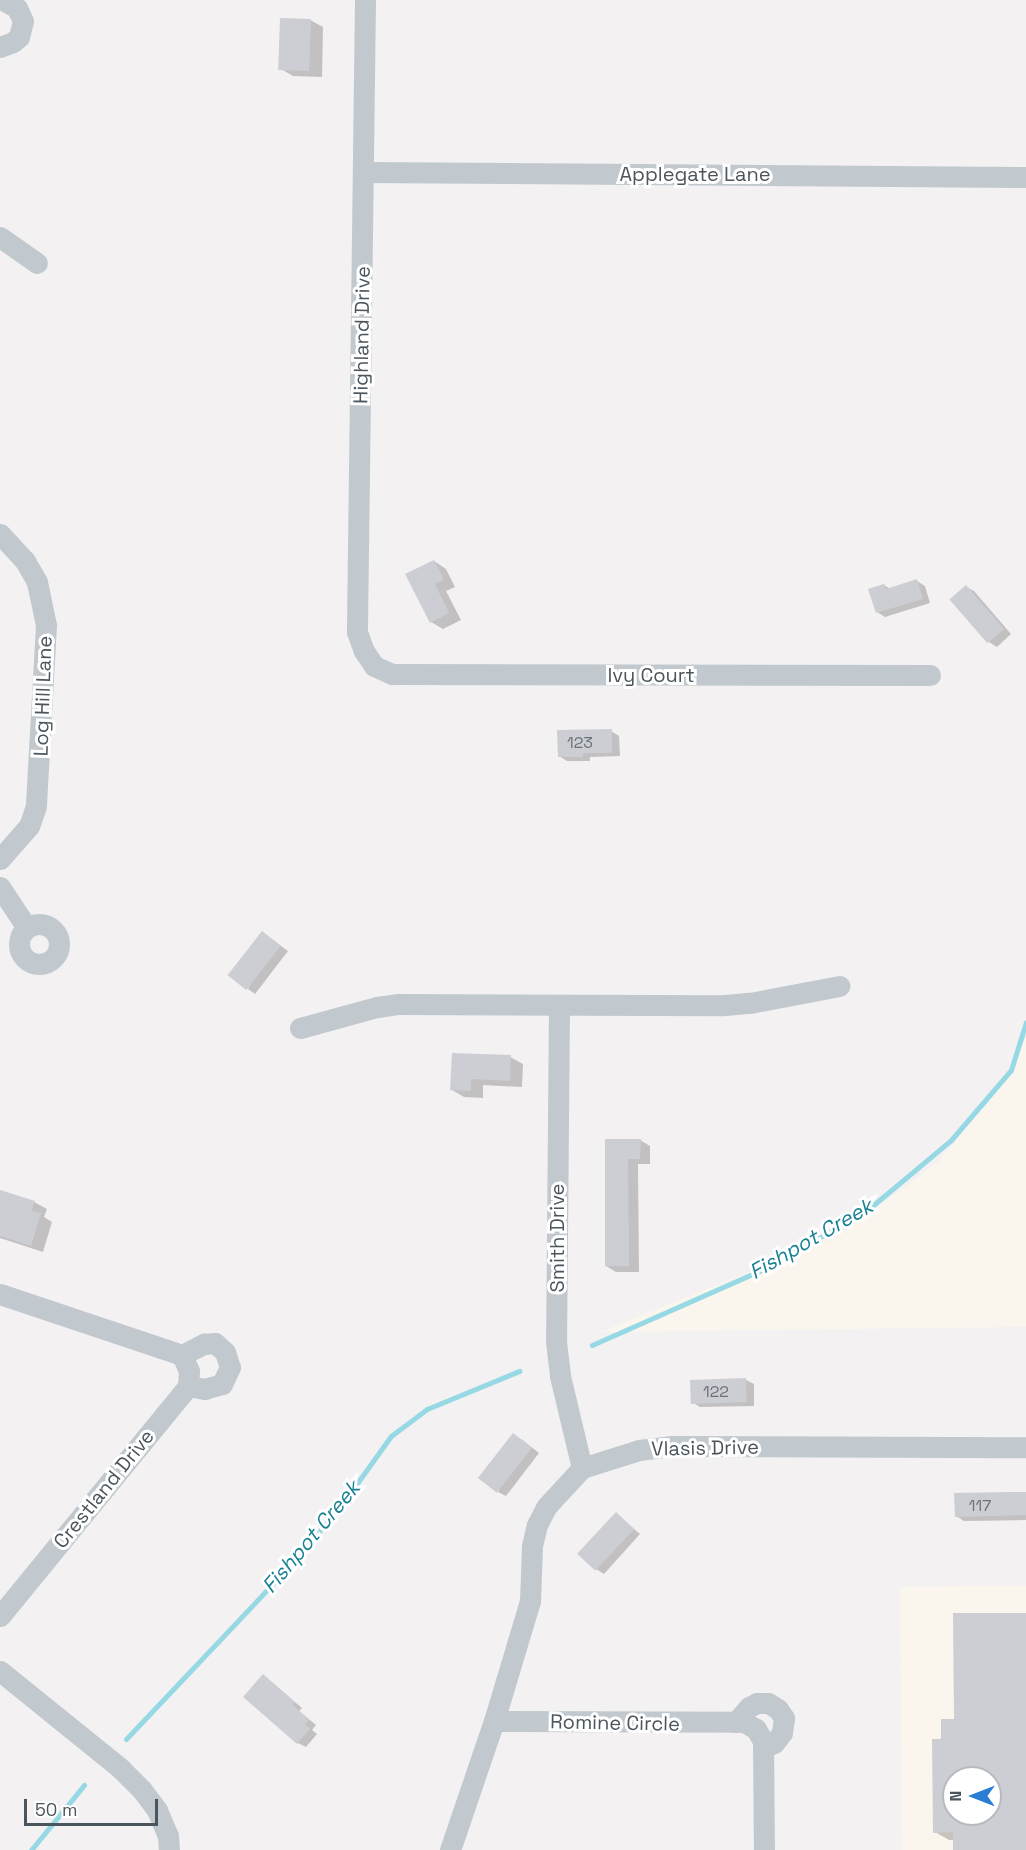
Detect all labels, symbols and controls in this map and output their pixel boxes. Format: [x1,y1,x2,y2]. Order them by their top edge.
street label: Applegate Lane [619,162,771,186]
street label: Highland Drive [349,266,375,404]
street label: Log Hill Lane [29,635,57,757]
street label: Ivy Court [607,663,695,687]
house number: 123 [567,733,593,753]
street label: Smith Drive [545,1184,569,1292]
water label: Fishpot Creek [745,1193,877,1285]
house number: 122 [703,1382,729,1402]
street label: Crestland Drive [49,1425,159,1553]
street label: Vlasis Drive [651,1435,759,1461]
water label: Fishpot Creek [257,1476,365,1598]
house number: 117 [969,1496,991,1516]
street label: Romine Circle [550,1710,680,1736]
north arrow [942,1766,1002,1826]
scale bar [27,1787,160,1825]
text: N [945,1791,966,1801]
text: 50 m [35,1798,77,1821]

